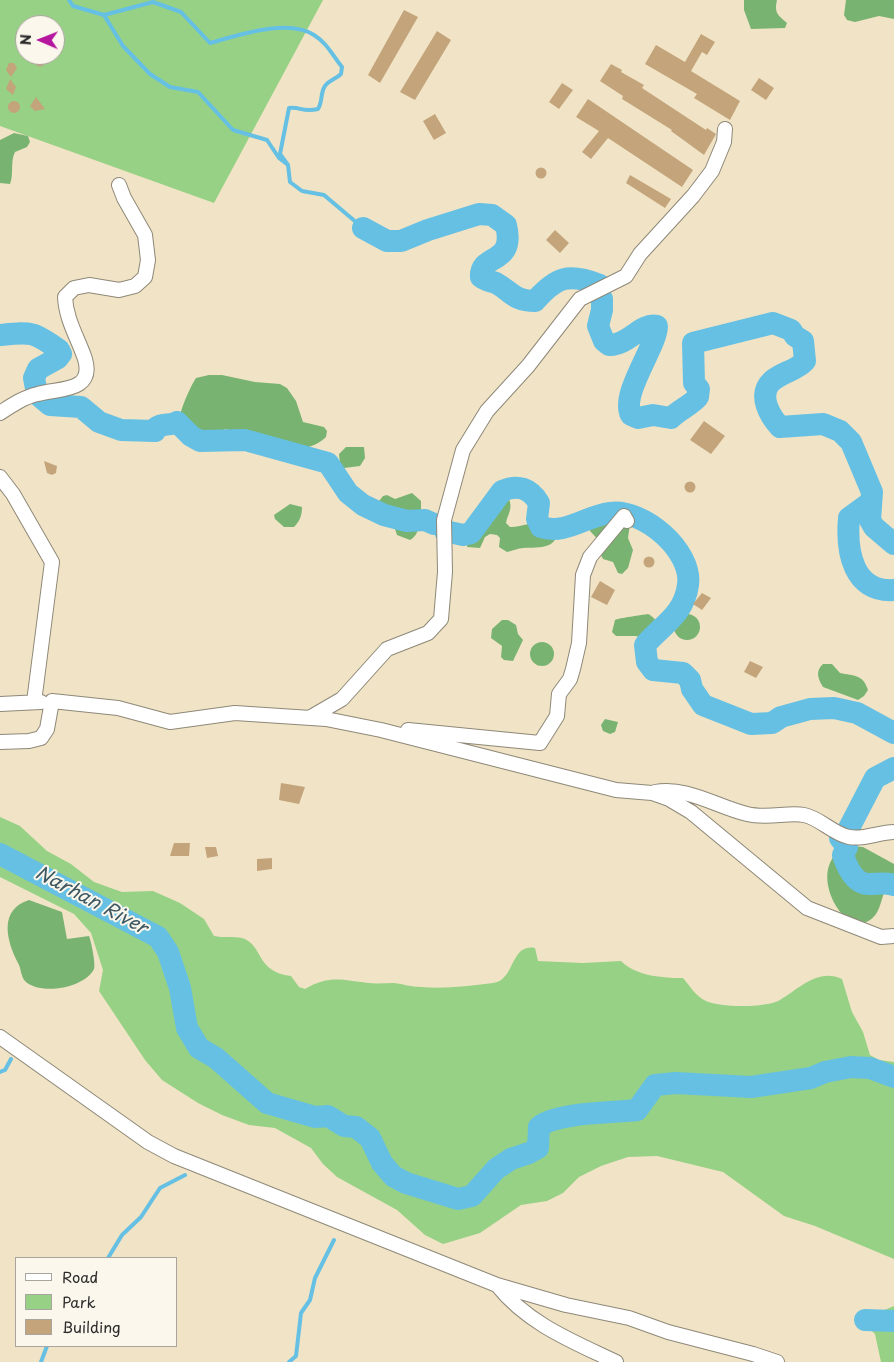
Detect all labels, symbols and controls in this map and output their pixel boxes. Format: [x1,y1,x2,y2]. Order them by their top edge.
north arrow [15,15,65,65]
text: N [15,34,36,45]
water label: Narhan River [31,862,151,940]
legend [15,1257,178,1347]
text: Road [62,1265,98,1288]
text: Park [62,1290,96,1313]
text: Building [62,1315,121,1338]

